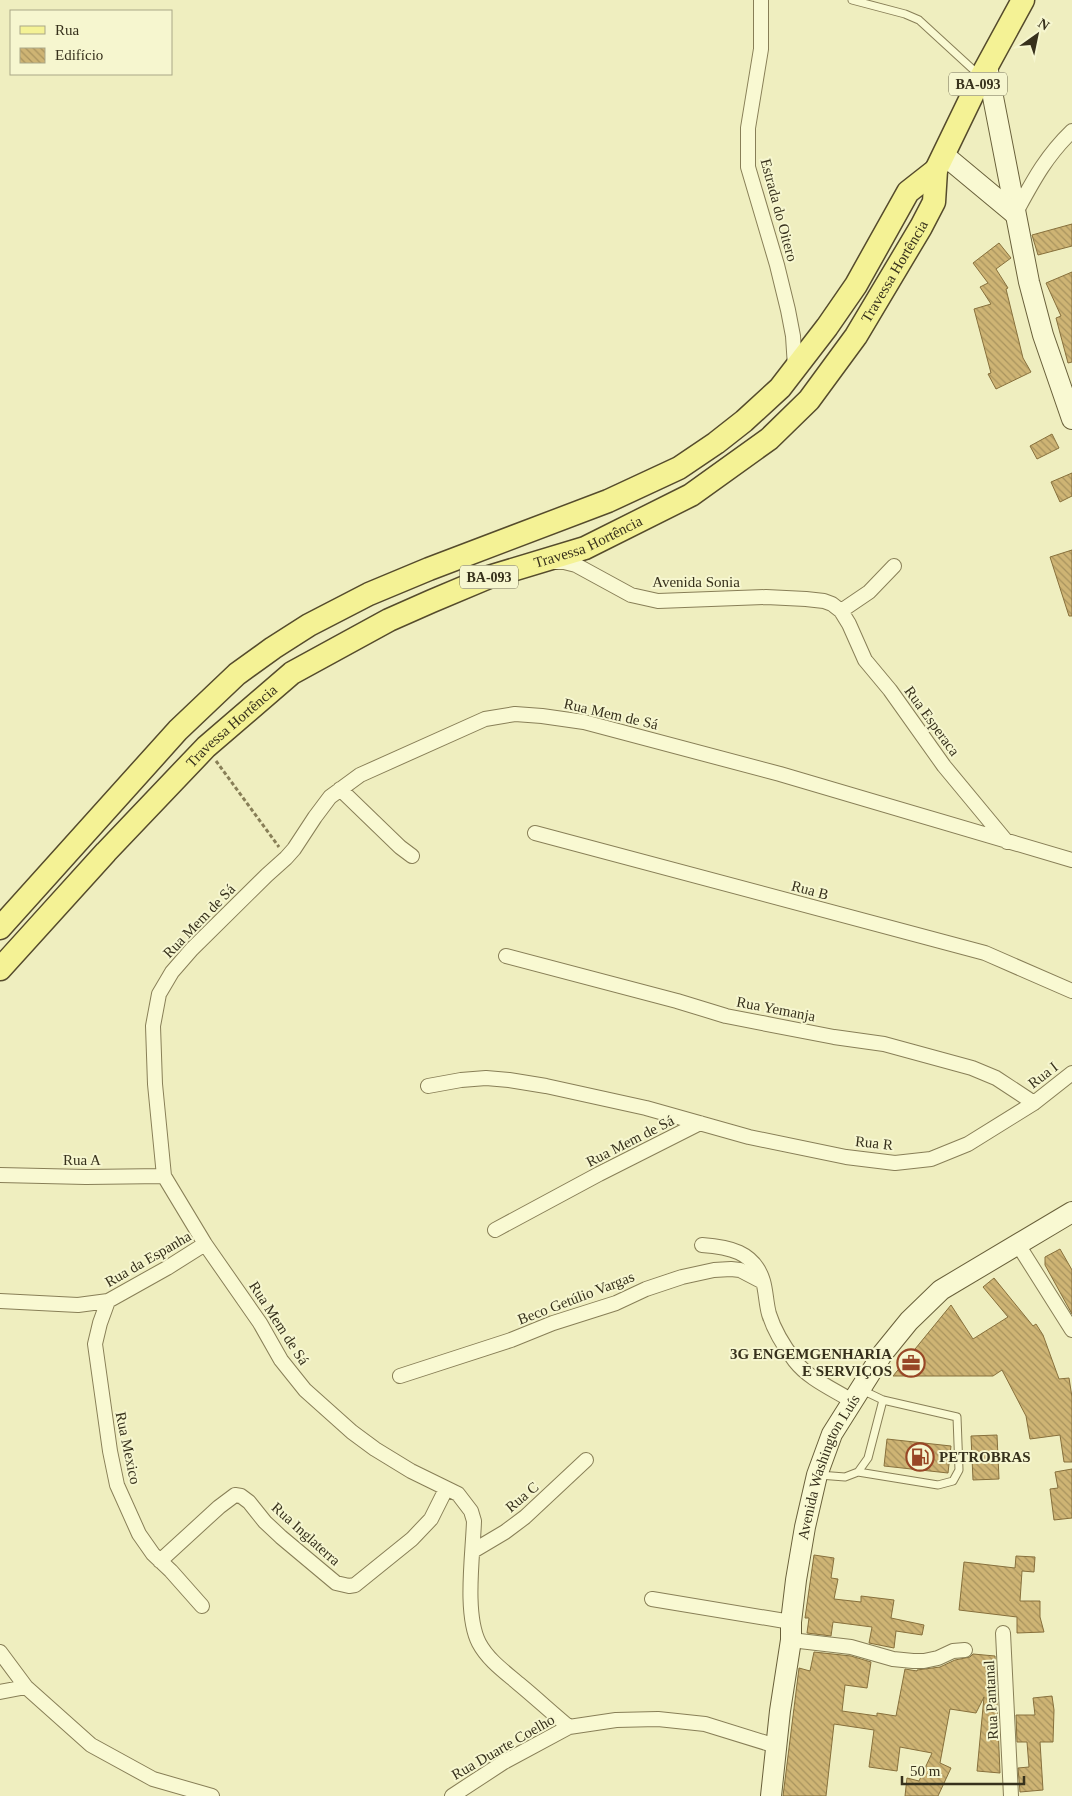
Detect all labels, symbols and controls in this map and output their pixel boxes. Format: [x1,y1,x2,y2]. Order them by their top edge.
legend [10,10,172,75]
north arrow [1012,10,1062,60]
text: N [1035,15,1052,34]
text: Rua [55,22,80,38]
text: Edifício [55,47,103,63]
road number: BA-093 [949,72,1007,96]
street label: Estrada do Oitero [758,157,800,263]
street label: Travessa Hortência [858,218,931,325]
street label: Travessa Hortência [532,513,645,571]
road number: BA-093 [460,566,518,588]
street label: Avenida Sonia [652,574,740,590]
street label: Travessa Hortência [183,681,280,770]
street label: Rua Esperaca [901,683,963,759]
street label: Rua Mem de Sá [562,695,660,733]
street label: Rua B [790,877,830,903]
street label: Rua Mem de Sá [160,881,238,961]
street label: Rua Yemanja [735,994,817,1025]
street label: Rua I [1025,1059,1061,1091]
street label: Rua Mem de Sá [583,1112,677,1170]
street label: Rua R [854,1133,894,1153]
street label: Rua A [63,1152,101,1168]
street label: Rua da Espanha [102,1228,194,1290]
street label: Beco Getúlio Vargas [515,1268,637,1328]
street label: Rua Mem de Sá [246,1278,312,1368]
place label: 3G ENGEMGENHARIA E SERVIÇOS [730,1346,892,1379]
office icon: 3G ENGEMGENHARIA E SERVIÇOS [896,1348,926,1378]
street label: Avenida Washington Luís [795,1391,863,1541]
street label: Rua Mexico [113,1410,143,1486]
fuel station icon: PETROBRAS [905,1442,935,1472]
place label: PETROBRAS [939,1449,1031,1465]
street label: Rua C [502,1479,542,1515]
street label: Rua Inglaterra [269,1499,344,1569]
street label: Rua Pantanal [981,1660,1001,1740]
street label: Rua Duarte Coelho [449,1711,557,1783]
scale bar [902,1754,1024,1786]
text: 50 m [910,1763,941,1779]

